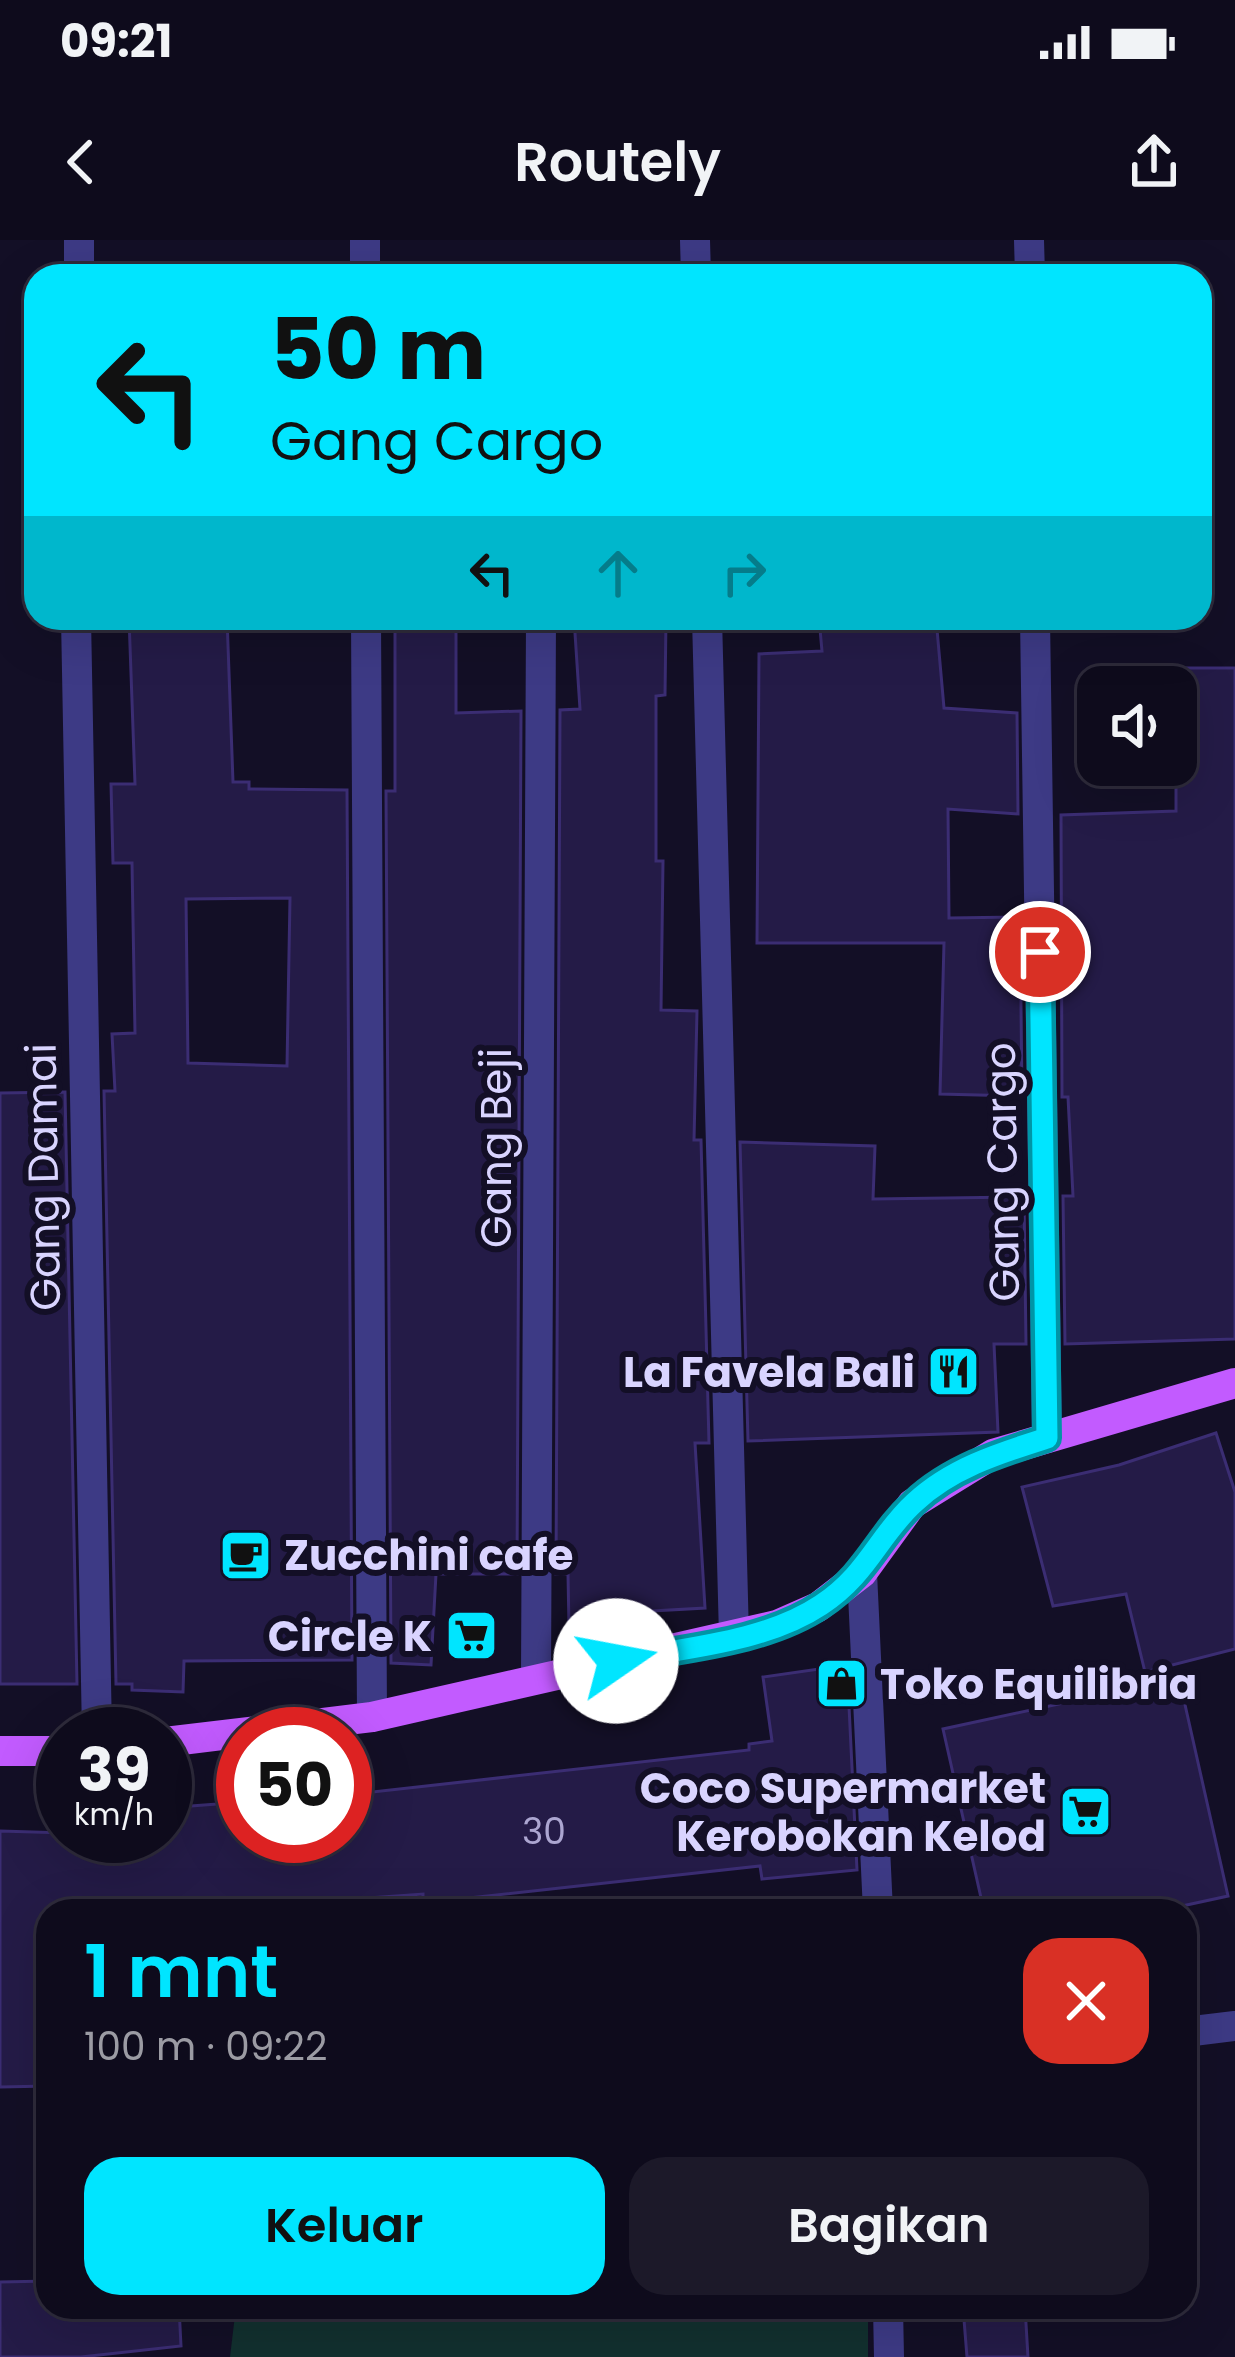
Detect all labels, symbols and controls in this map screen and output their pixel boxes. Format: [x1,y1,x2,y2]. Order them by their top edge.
text: 09:21 [60,10,172,73]
text: Routely [514,124,721,200]
icon: back [48,129,114,195]
icon: share [1121,129,1187,195]
text: 50 m [270,291,486,408]
icon: left [72,312,228,468]
text: Gang Cargo [270,403,603,479]
icon: left [459,540,525,606]
icon: ahead [585,540,651,606]
icon: right [711,540,777,606]
map controls [1077,666,1197,786]
button: sound [1077,666,1197,786]
pin [989,901,1091,1003]
icon: arrive [1007,919,1073,985]
street label: Gang Cargo [971,1042,1034,1302]
street label: Gang Damai [12,1043,75,1311]
street label: Gang Beji [467,1048,526,1248]
place label: La Favela Bali [623,1343,915,1402]
restaurant icon: La Favela Bali [926,1344,982,1400]
place label: Zucchini cafe [284,1526,573,1585]
cafe icon: Zucchini cafe [217,1527,273,1583]
position arrow [553,1598,679,1724]
place label: Circle K [268,1607,432,1666]
supermarket icon: Circle K [443,1608,499,1664]
place label: Toko Equilibria [880,1655,1197,1714]
shop icon: Toko Equilibria [813,1656,869,1712]
speed limit sign: 50 [216,1707,372,1863]
text: 39 [77,1728,151,1812]
place label: Coco Supermarket Kerobokan Kelod [640,1759,1046,1866]
supermarket icon: Coco Supermarket Kerobokan Kelod [1057,1784,1113,1840]
text: km/h [74,1793,154,1836]
house number: 30 [522,1806,566,1857]
text: 1 mnt [84,1921,278,2022]
button: close [1023,1938,1149,2064]
text: 100 m · 09:22 [84,2019,327,2074]
button: Keluar [84,2157,605,2295]
button: Bagikan [629,2157,1149,2295]

